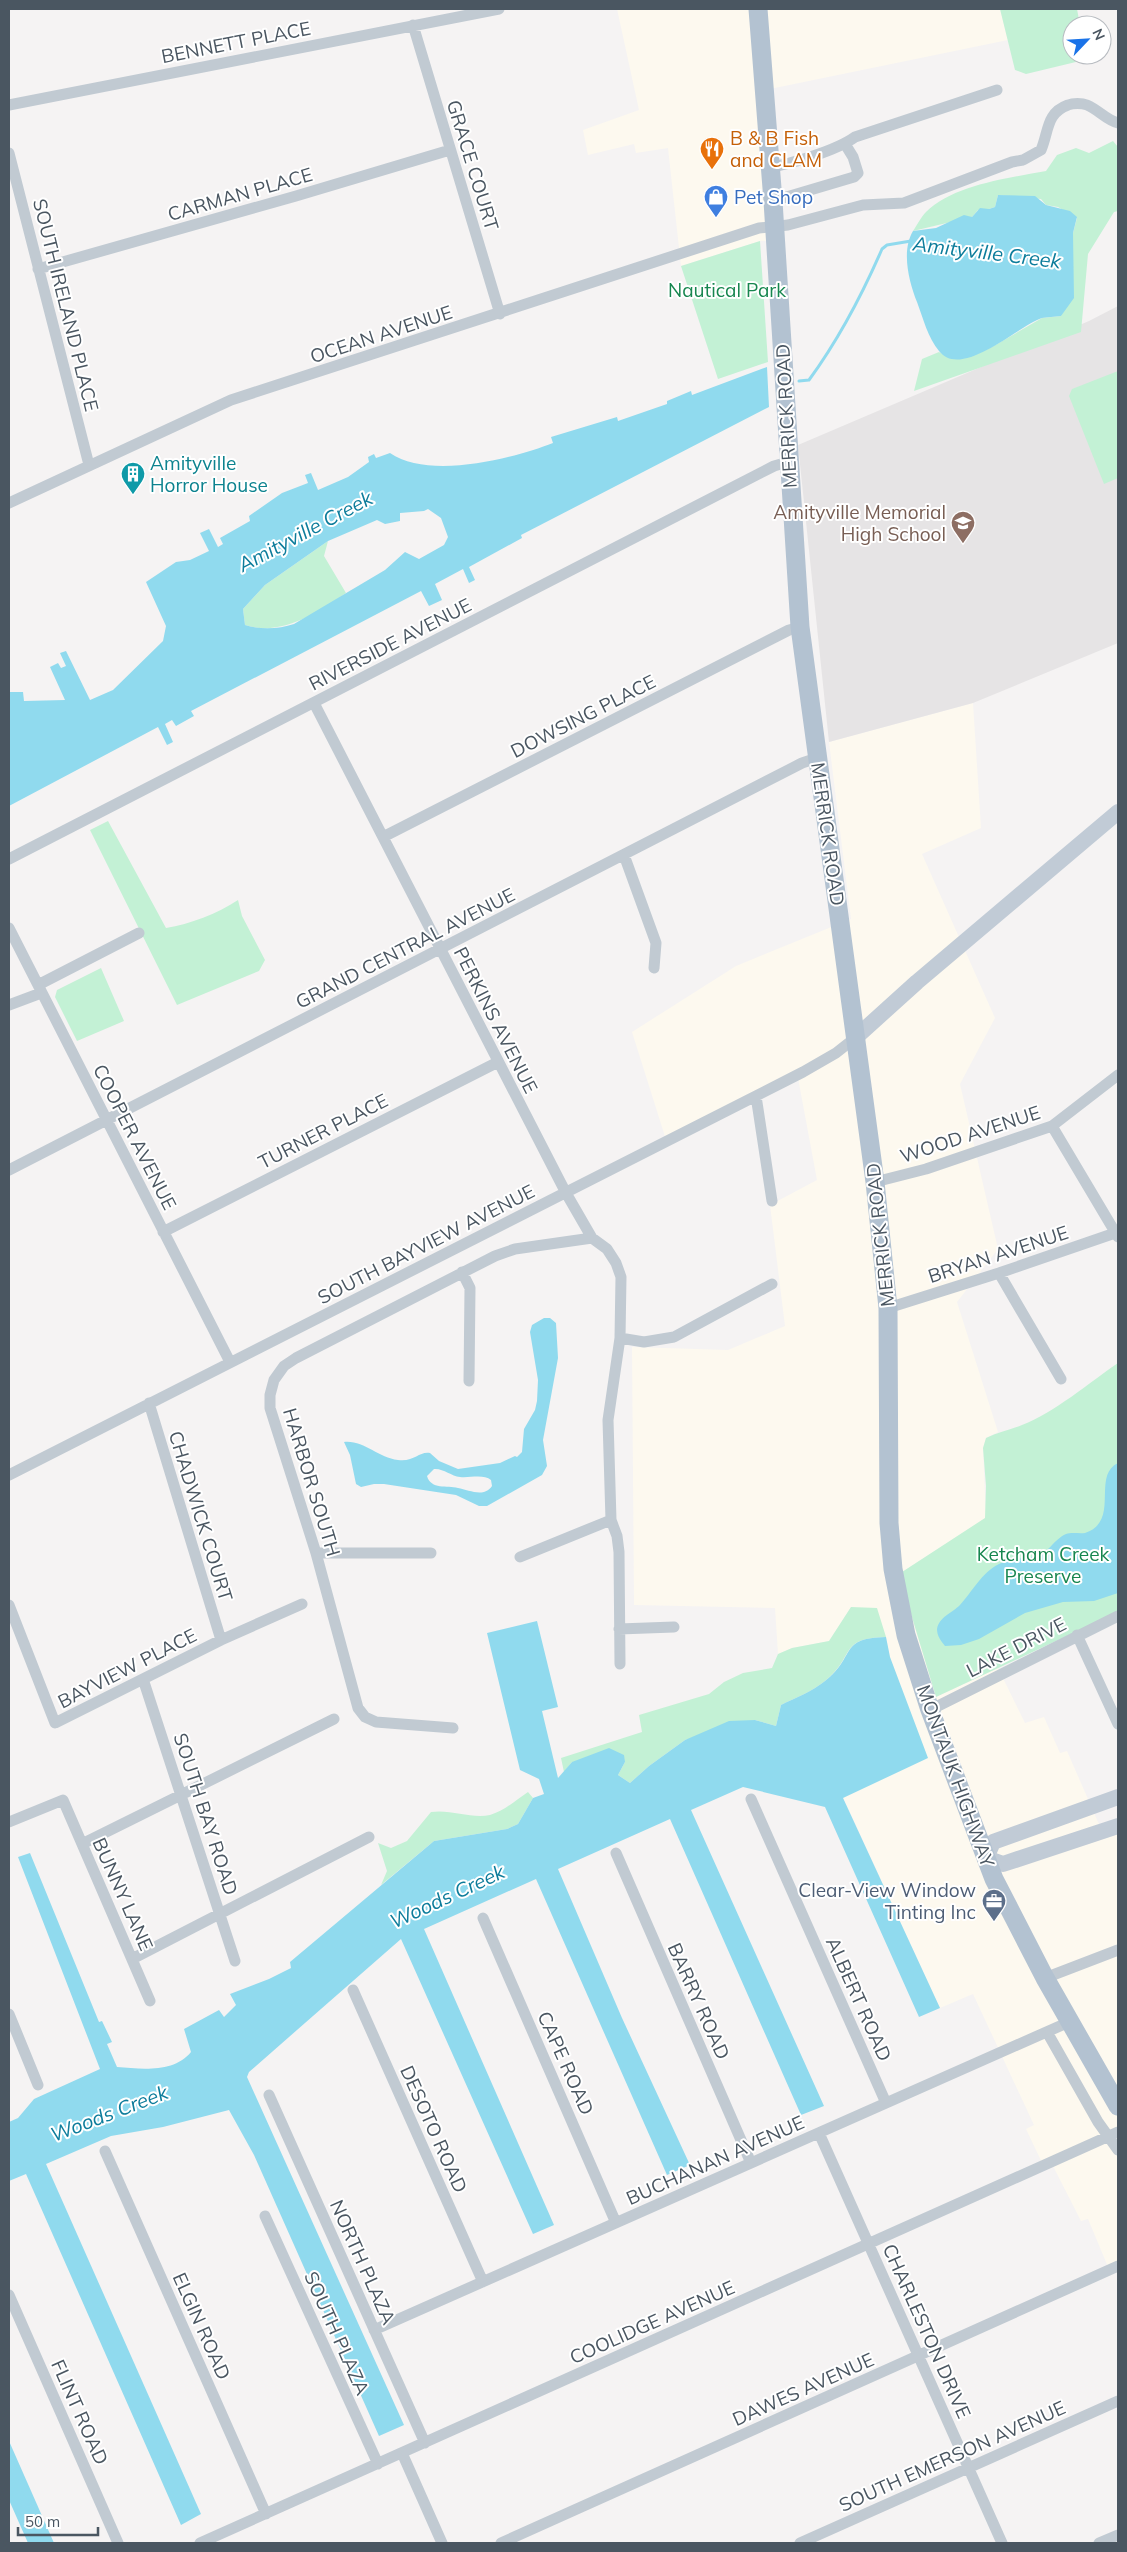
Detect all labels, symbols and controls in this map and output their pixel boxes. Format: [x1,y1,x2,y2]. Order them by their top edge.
north arrow [1062,15,1112,65]
street label: BENNETT PLACE [159,16,313,68]
text: N [1088,26,1109,43]
street label: GRACE COURT [442,97,504,234]
place label: B & B Fish and CLAM [730,126,822,172]
restaurant icon: B & B Fish and CLAM [699,136,725,170]
street label: CARMAN PLACE [165,162,315,226]
shop icon: Pet Shop [703,184,729,218]
place label: Pet Shop [734,185,813,209]
street label: SOUTH IRELAND PLACE [28,196,104,414]
water label: Amityville Creek [911,230,1063,274]
park label: Nautical Park [668,278,786,302]
street label: OCEAN AVENUE [307,300,455,368]
street label: MERRICK ROAD [770,343,802,489]
place label: Amityville Horror House [150,451,268,497]
building icon: Amityville Horror House [120,461,146,495]
water label: Amityville Creek [233,485,377,577]
place label: Amityville Memorial High School [773,500,946,546]
school or university icon: Amityville Memorial High School [950,510,976,544]
street label: RIVERSIDE AVENUE [305,593,475,695]
street label: DOWSING PLACE [506,669,660,763]
street label: MERRICK ROAD [806,761,850,907]
street label: GRAND CENTRAL AVENUE [291,882,519,1014]
street label: PERKINS AVENUE [449,943,543,1097]
street label: COOPER AVENUE [88,1060,182,1214]
street label: TURNER PLACE [254,1088,392,1174]
street label: WOOD AVENUE [897,1100,1043,1168]
street label: MERRICK ROAD [861,1162,899,1308]
street label: SOUTH BAYVIEW AVENUE [313,1179,539,1309]
street label: BRYAN AVENUE [925,1220,1071,1288]
street label: HARBOR SOUTH [278,1405,346,1559]
street label: CHADWICK COURT [164,1428,238,1605]
park label: Ketcham Creek Preserve [977,1542,1109,1588]
street label: LAKE DRIVE [962,1612,1070,1682]
street label: BAYVIEW PLACE [54,1623,200,1713]
street label: MONTAUK HIGHWAY [912,1682,1000,1871]
street label: SOUTH BAY ROAD [168,1730,244,1898]
street label: BUNNY LANE [87,1834,159,1954]
water label: Woods Creek [386,1858,509,1934]
place label: Clear-View Window Tinting Inc [798,1878,976,1924]
office icon: Clear-View Window Tinting Inc [981,1888,1007,1922]
street label: ALBERT ROAD [821,1933,897,2065]
street label: BARRY ROAD [663,1939,735,2063]
street label: CAPE ROAD [533,2008,599,2118]
street label: DESOTO ROAD [395,2062,473,2196]
water label: Woods Creek [47,2079,172,2147]
street label: BUCHANAN AVENUE [622,2110,808,2210]
street label: NORTH PLAZA [325,2196,401,2328]
street label: CHARLESTON DRIVE [878,2240,976,2422]
street label: SOUTH PLAZA [299,2268,375,2398]
street label: ELGIN ROAD [168,2269,236,2383]
street label: COOLIDGE AVENUE [566,2275,738,2369]
street label: DAWES AVENUE [729,2347,877,2431]
street label: FLINT ROAD [46,2356,114,2468]
street label: SOUTH EMERSON AVENUE [835,2395,1069,2517]
scale bar [18,2504,98,2536]
text: 50 m [25,2512,60,2531]

